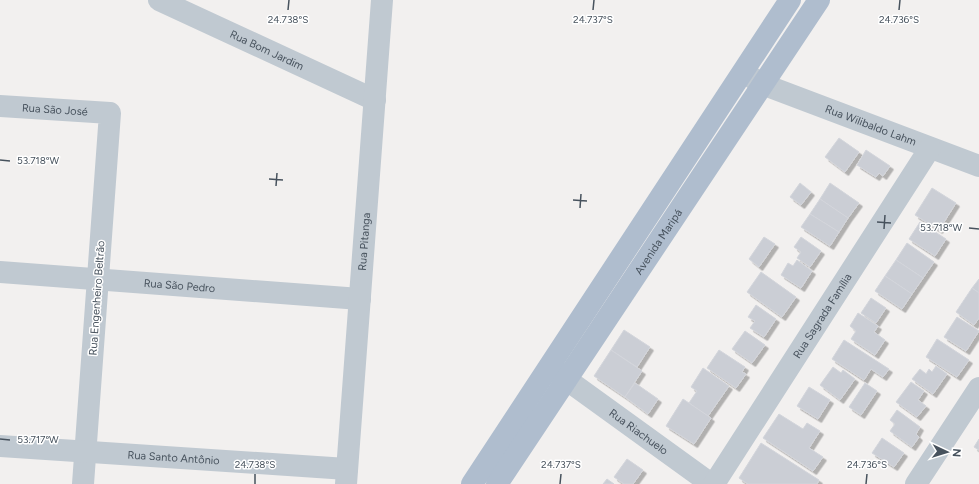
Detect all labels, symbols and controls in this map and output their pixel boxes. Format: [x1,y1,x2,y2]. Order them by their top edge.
text: 24.738°S [268,13,308,26]
text: 24.737°S [573,13,613,26]
text: 24.736°S [879,13,919,26]
street label: Rua Bom Jardim [228,27,306,73]
street label: Rua São José [21,101,88,118]
street label: Rua Wilibaldo Lahm [823,102,918,148]
text: 53.718°W [17,154,59,167]
street label: Avenida Maripá [632,207,685,277]
street label: Rua Pitanga [355,212,373,271]
text: 53.718°W [920,221,962,234]
street label: Rua Engenheiro Beltrão [87,240,107,356]
street label: Rua Sagrada Família [790,271,854,361]
street label: Rua São Pedro [143,276,216,295]
street label: Rua Riachuelo [607,406,671,457]
north arrow [927,432,967,472]
text: 53.717°W [17,433,59,446]
street label: Rua Santo Antônio [127,448,220,467]
text: N [950,448,963,457]
text: 24.738°S [235,458,275,471]
text: 24.737°S [541,458,581,471]
text: 24.736°S [847,458,887,471]

